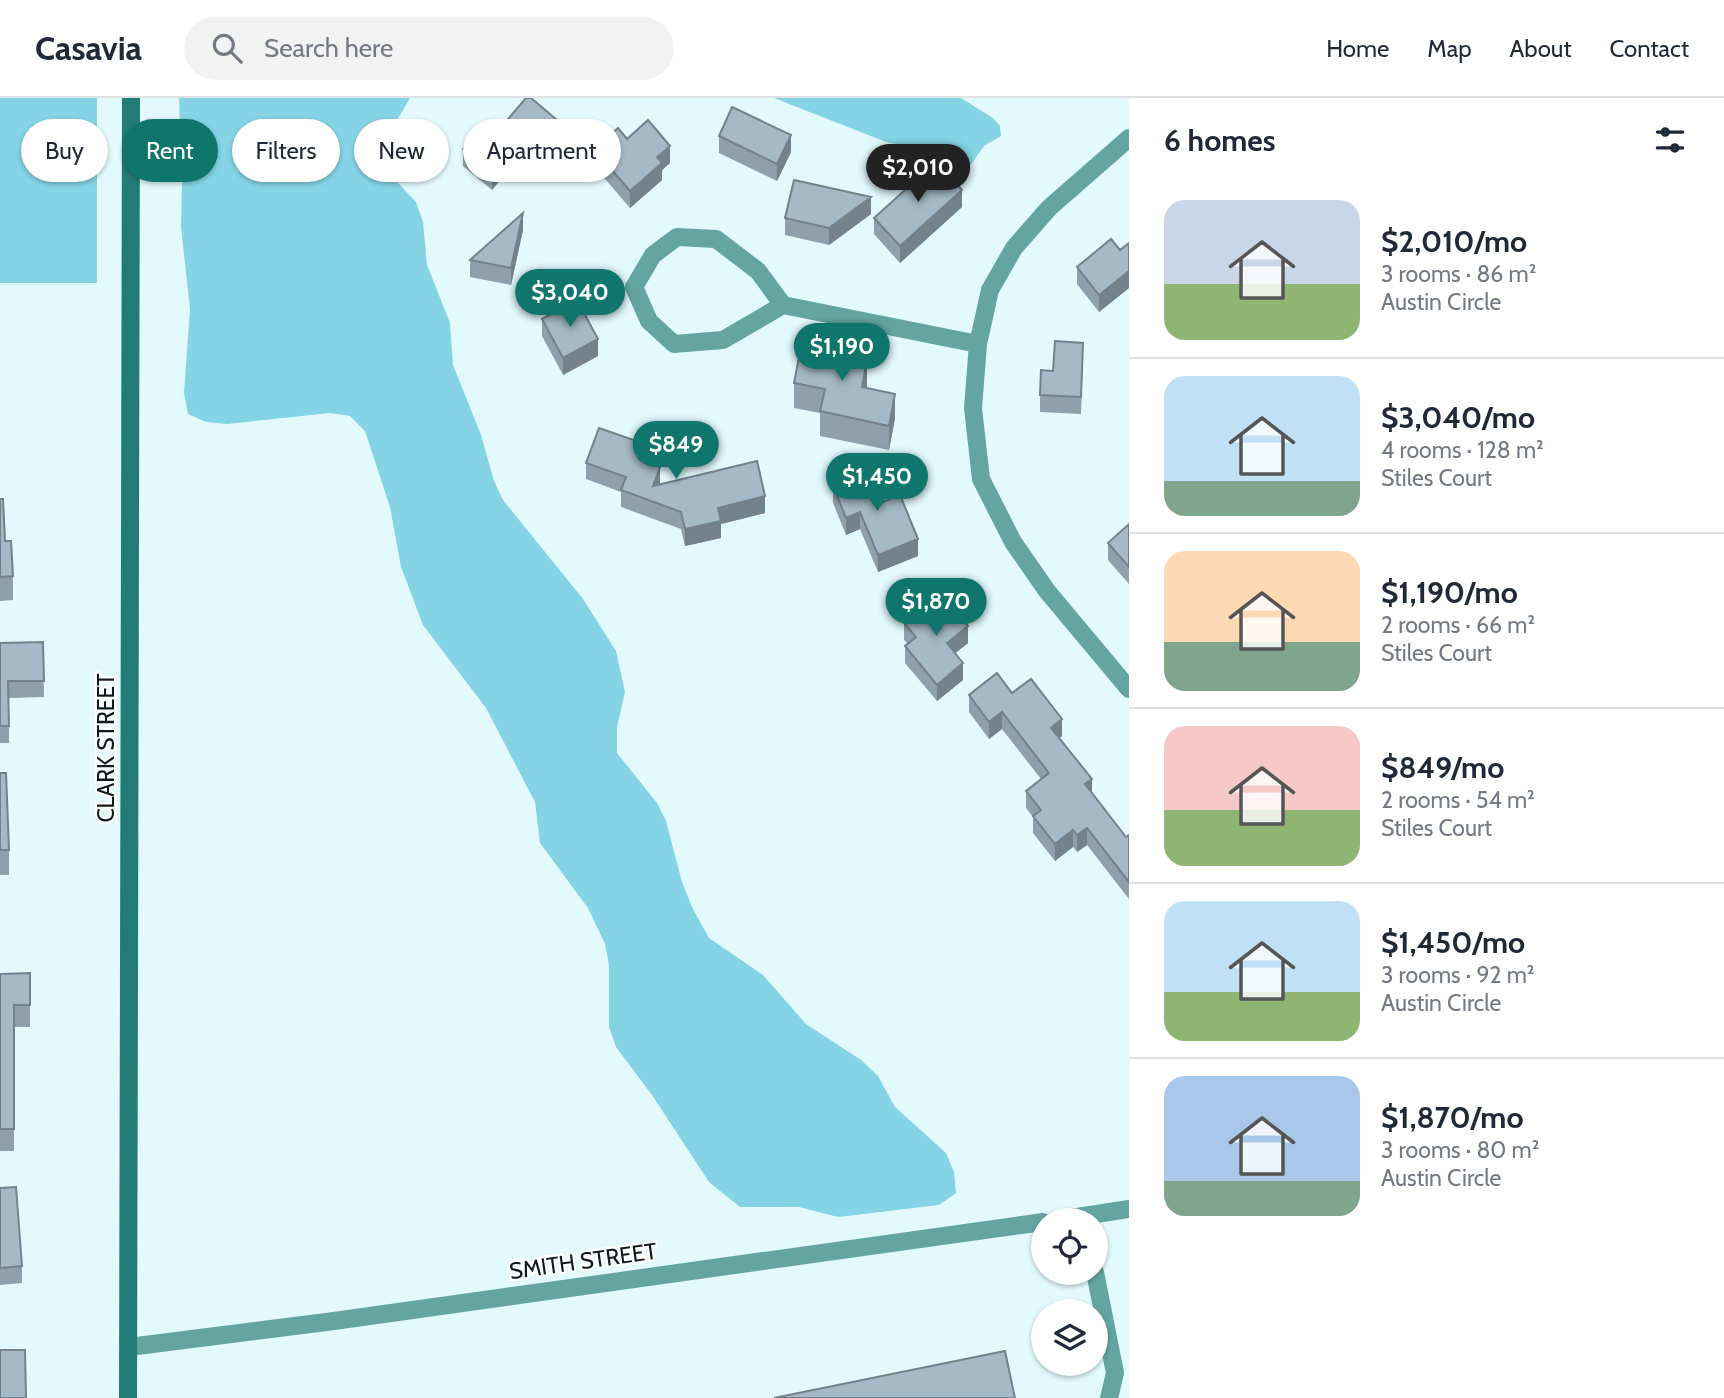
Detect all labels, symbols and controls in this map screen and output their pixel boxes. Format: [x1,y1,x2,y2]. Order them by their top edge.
search box [184,17,674,80]
text: Casavia [35,28,142,68]
icon: search [208,29,246,67]
text: Search here [264,32,393,64]
text: Home [1326,34,1389,63]
text: Map [1427,34,1472,63]
text: About [1510,34,1572,63]
text: Contact [1610,34,1689,63]
chip: Buy [21,119,108,182]
chip: Rent [122,119,218,182]
chip: Filters [232,119,340,182]
chip: New [354,119,449,182]
chip: Apartment [463,119,621,182]
icon: filters [1651,121,1689,159]
text: 6 homes [1164,122,1275,159]
pin: $2,010 [861,144,975,204]
text: $2,010 [882,153,954,181]
text: $2,010/mo [1381,223,1527,260]
icon: home [1220,228,1304,312]
text: 3 rooms · 86 m² [1381,260,1536,288]
pin: $3,040 [513,270,627,329]
text: $3,040 [531,278,609,306]
text: Austin Circle [1381,288,1501,316]
pin: $1,190 [785,324,899,383]
text: $1,190 [810,332,874,360]
text: $3,040/mo [1381,399,1535,436]
icon: home [1220,404,1304,488]
pin: $849 [635,422,717,481]
text: $849 [649,430,703,458]
text: 4 rooms · 128 m² [1381,436,1544,464]
pin: $1,450 [820,454,934,513]
text: $1,450 [842,462,912,490]
text: Stiles Court [1381,464,1492,492]
text: $1,190/mo [1381,574,1518,611]
pin: $1,870 [879,578,993,638]
icon: home [1220,579,1304,663]
text: $1,870 [902,587,970,615]
text: 2 rooms · 66 m² [1381,611,1535,639]
text: Stiles Court [1381,639,1492,667]
street label: CLARK STREET [92,673,120,823]
text: $849/mo [1381,749,1504,786]
icon: home [1220,754,1304,838]
text: 2 rooms · 54 m² [1381,786,1535,814]
text: Stiles Court [1381,814,1492,842]
text: $1,450/mo [1381,924,1525,961]
icon: home [1220,929,1304,1013]
text: 3 rooms · 92 m² [1381,961,1535,989]
text: Austin Circle [1381,989,1501,1017]
text: $1,870/mo [1381,1099,1524,1136]
icon: home [1220,1104,1304,1188]
text: 3 rooms · 80 m² [1381,1136,1539,1164]
text: Austin Circle [1381,1164,1501,1192]
map controls [1031,1208,1108,1376]
button: locate [1031,1208,1108,1285]
street label: SMITH STREET [507,1237,659,1285]
button: layers [1031,1299,1108,1376]

